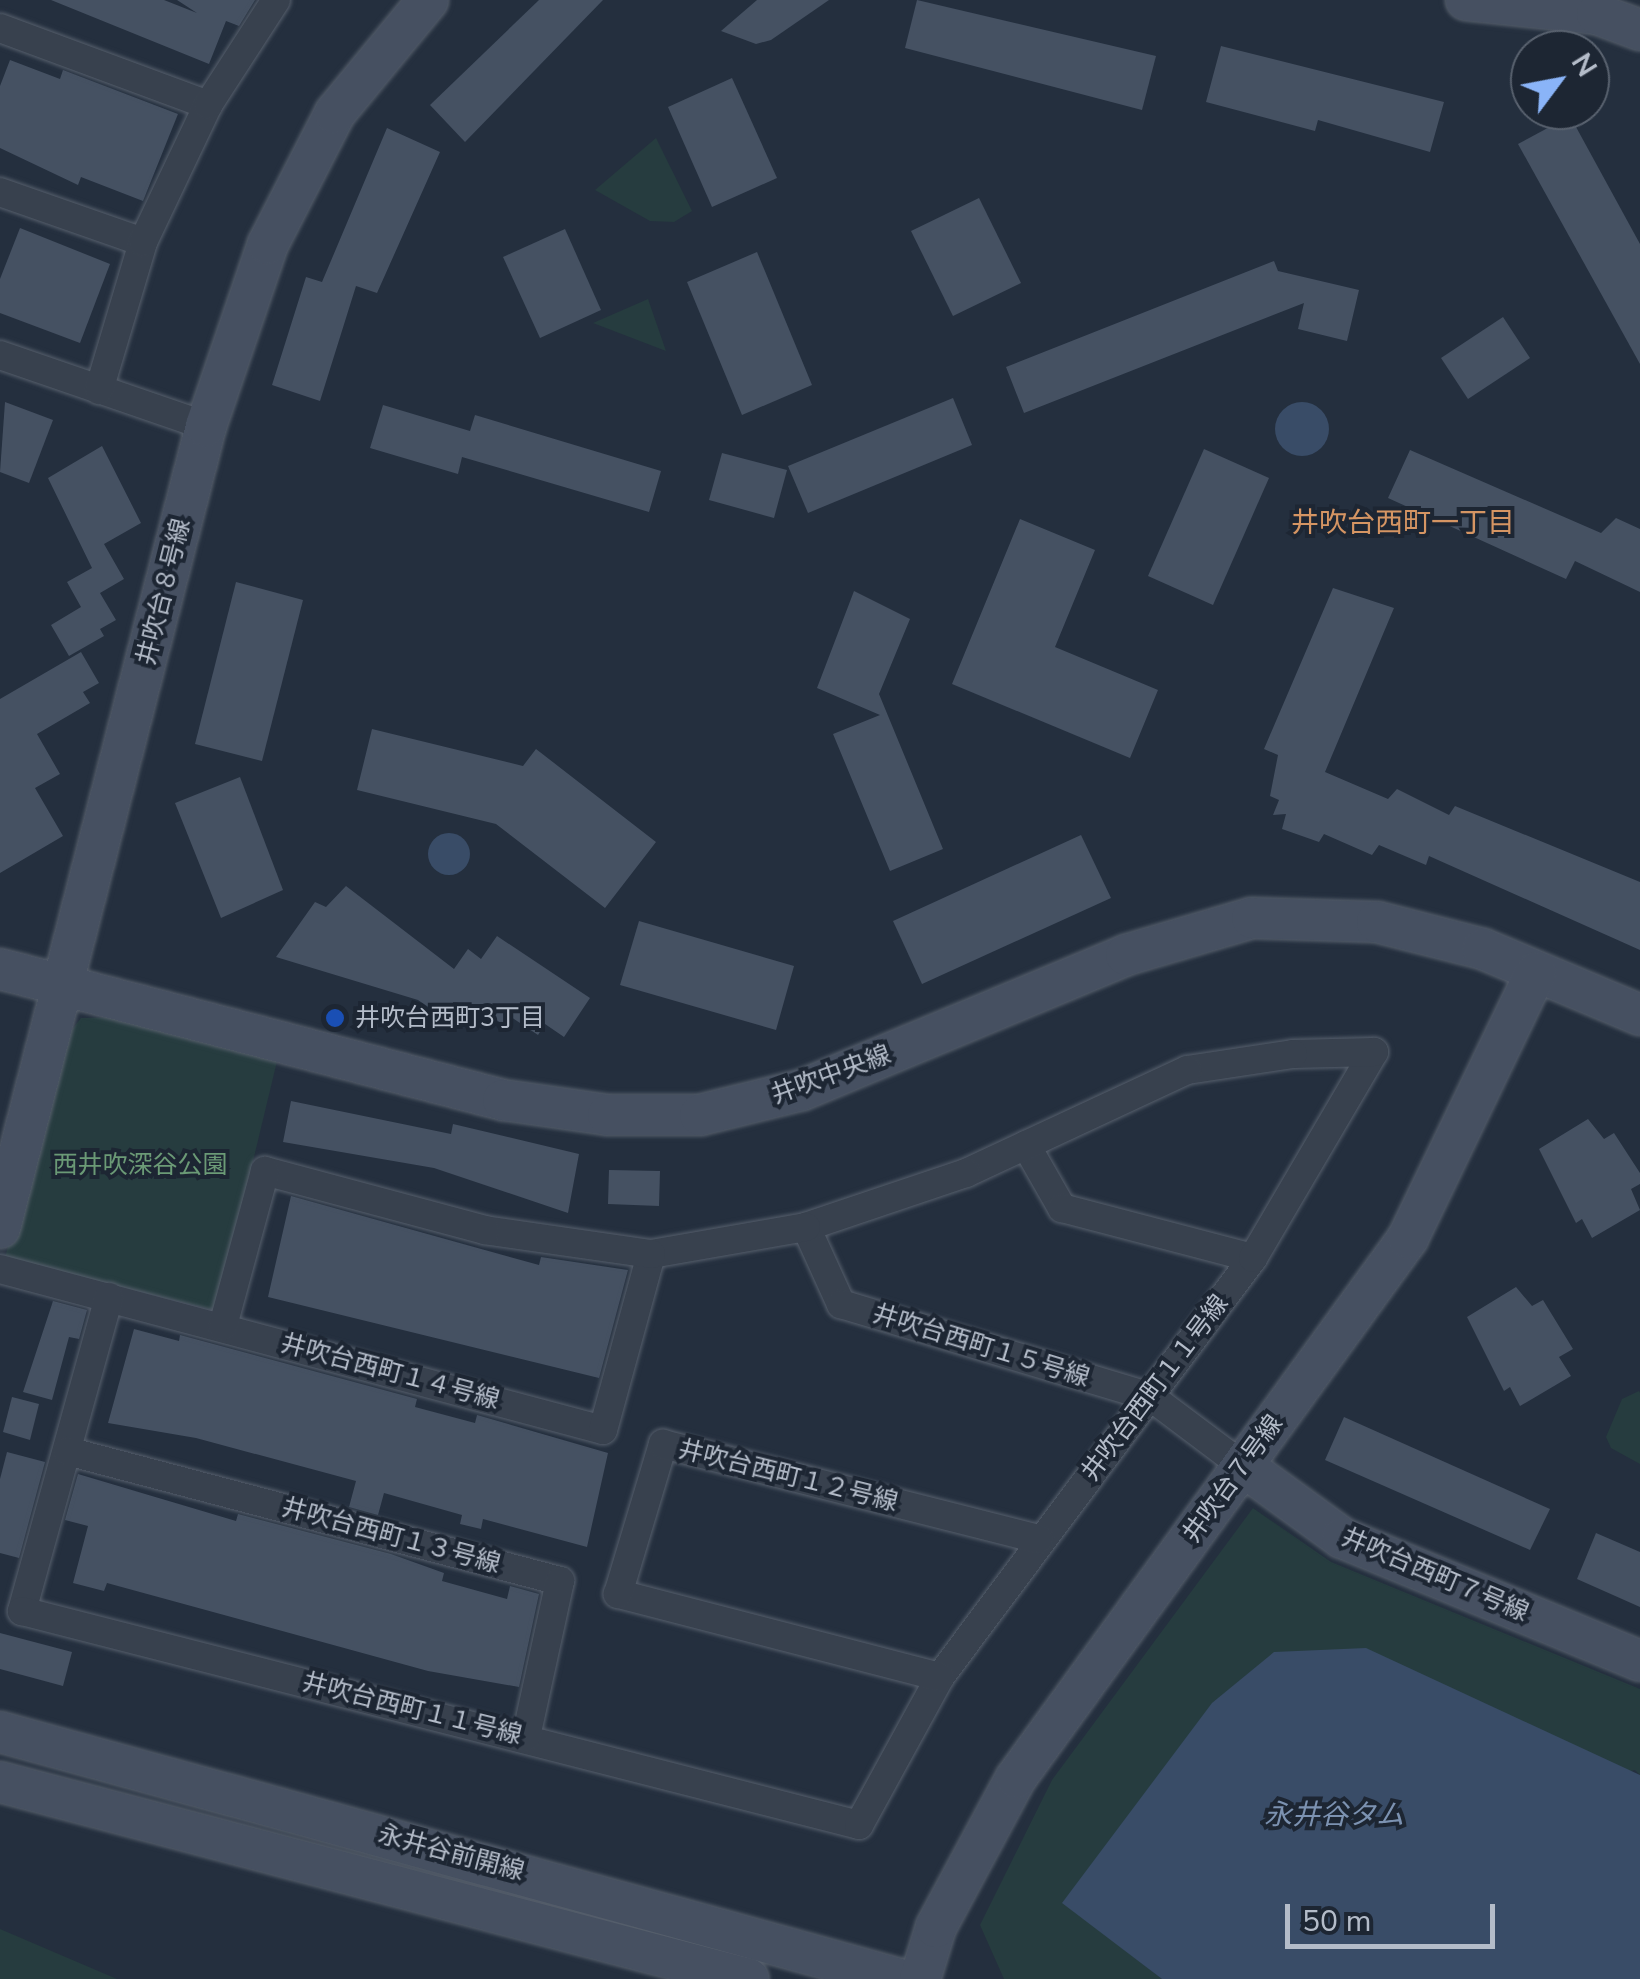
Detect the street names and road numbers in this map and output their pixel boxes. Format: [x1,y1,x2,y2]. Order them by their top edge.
street label: 井吹台８号線 [131,516,197,668]
street label: 井吹中央線 [767,1040,895,1110]
street label: 井吹台西町１１号線 [1075,1289,1235,1487]
street label: 井吹台西町１５号線 [869,1299,1093,1393]
street label: 井吹台西町１４号線 [277,1328,503,1416]
street label: 井吹台７号線 [1177,1410,1289,1548]
street label: 井吹台西町１２号線 [675,1434,901,1518]
street label: 井吹台西町１３号線 [278,1492,504,1580]
street label: 井吹台西町７号線 [1337,1522,1533,1628]
street label: 井吹台西町１１号線 [299,1667,525,1751]
street label: 永井谷前開線 [375,1819,527,1887]

